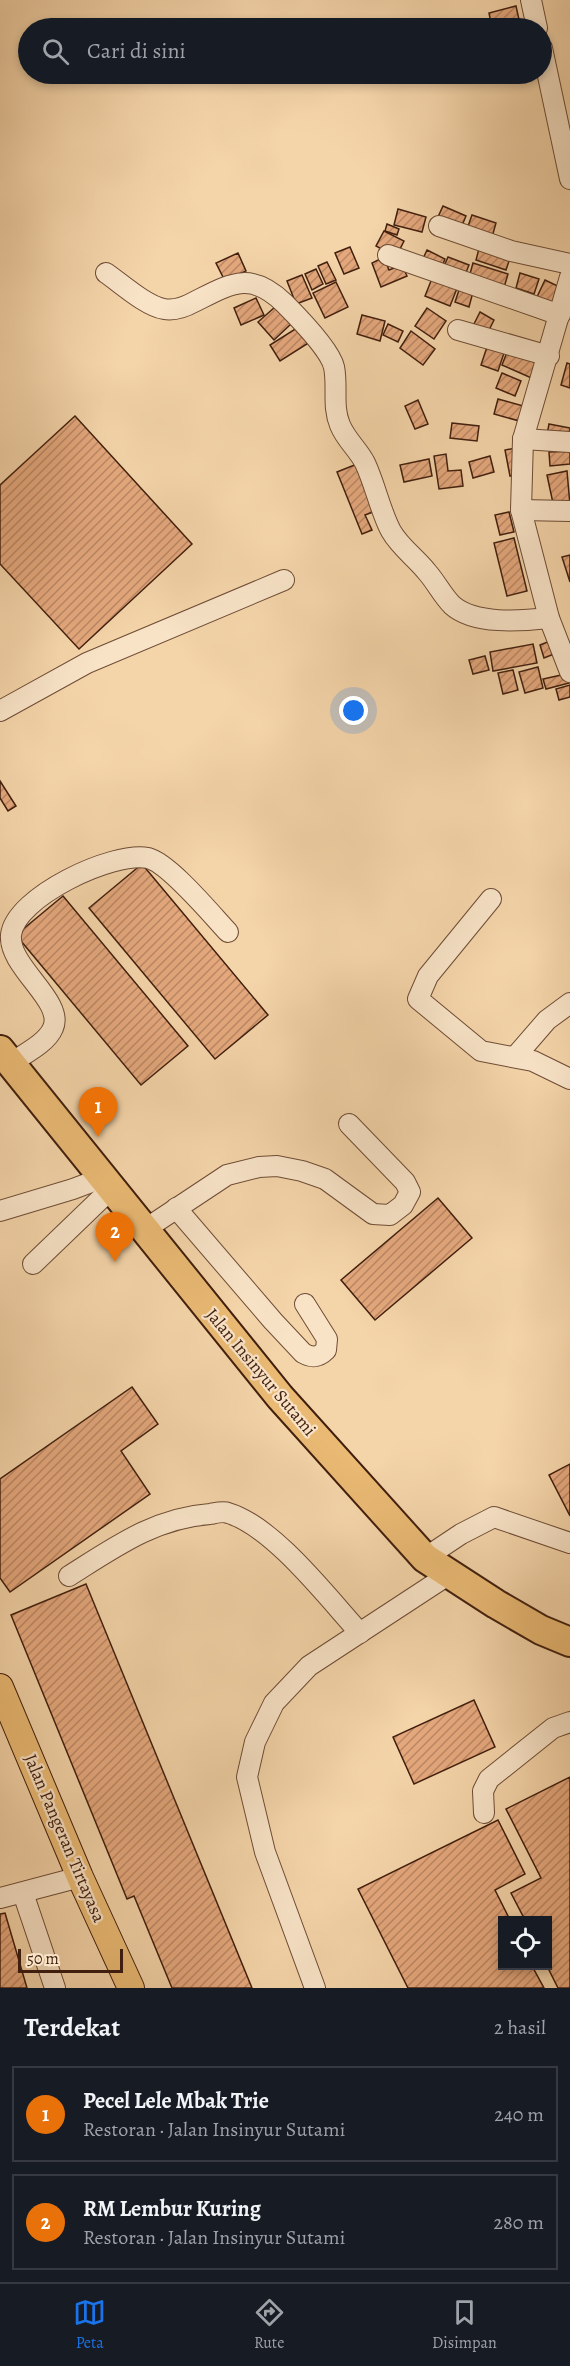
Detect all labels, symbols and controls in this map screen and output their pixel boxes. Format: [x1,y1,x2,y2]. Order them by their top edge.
search box [18,18,552,84]
icon: search [39,35,72,68]
text: Cari di sini [87,36,186,66]
your location [339,696,368,725]
pin: 1 [78,1088,118,1137]
pin: 2 [96,1212,134,1262]
street label: Jalan Insinyur Sutami [200,1303,322,1441]
street label: Jalan Pangeran Tirtayasa [19,1750,112,1926]
map controls [498,1916,552,1970]
button: locate [498,1916,552,1970]
scale bar [18,1946,123,1974]
text: 50 m [27,1948,59,1970]
text: Terdekat [24,2010,120,2045]
text: 2 hasil [494,2014,546,2041]
text: Pecel Lele Mbak Trie [83,2086,269,2116]
text: 1 [42,2101,49,2128]
text: 240 m [494,2101,544,2128]
text: Restoran · Jalan Insinyur Sutami [83,2116,345,2143]
text: RM Lembur Kuring [83,2194,261,2224]
text: 2 [41,2209,50,2236]
text: 280 m [494,2209,544,2236]
text: Restoran · Jalan Insinyur Sutami [83,2224,345,2251]
tab: Peta [73,2296,106,2354]
tab: Rute [253,2296,286,2354]
tab: Disimpan [432,2296,497,2354]

